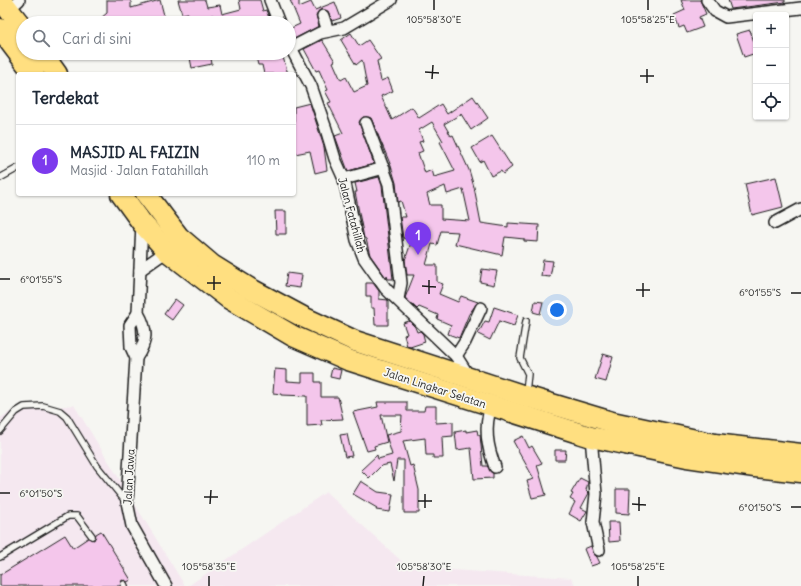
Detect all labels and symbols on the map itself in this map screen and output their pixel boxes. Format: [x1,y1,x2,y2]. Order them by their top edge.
text: 105°58'30"E [407,13,461,26]
text: 105°58'25"E [621,13,675,26]
street label: Jalan Fatahillah [335,176,369,254]
pin: 1 [405,222,431,255]
text: 6°01'55"S [20,273,62,286]
text: 6°01'55"S [739,286,781,299]
your location [547,300,567,320]
street label: Jalan Lingkar Selatan [382,365,488,411]
street label: Jalan Jawa [121,448,137,506]
text: 6°01'50"S [20,487,63,500]
text: 6°01'50"S [739,501,782,514]
text: 105°58'35"E [182,560,236,573]
text: 105°58'30"E [397,560,451,573]
text: 105°58'25"E [611,560,665,573]

